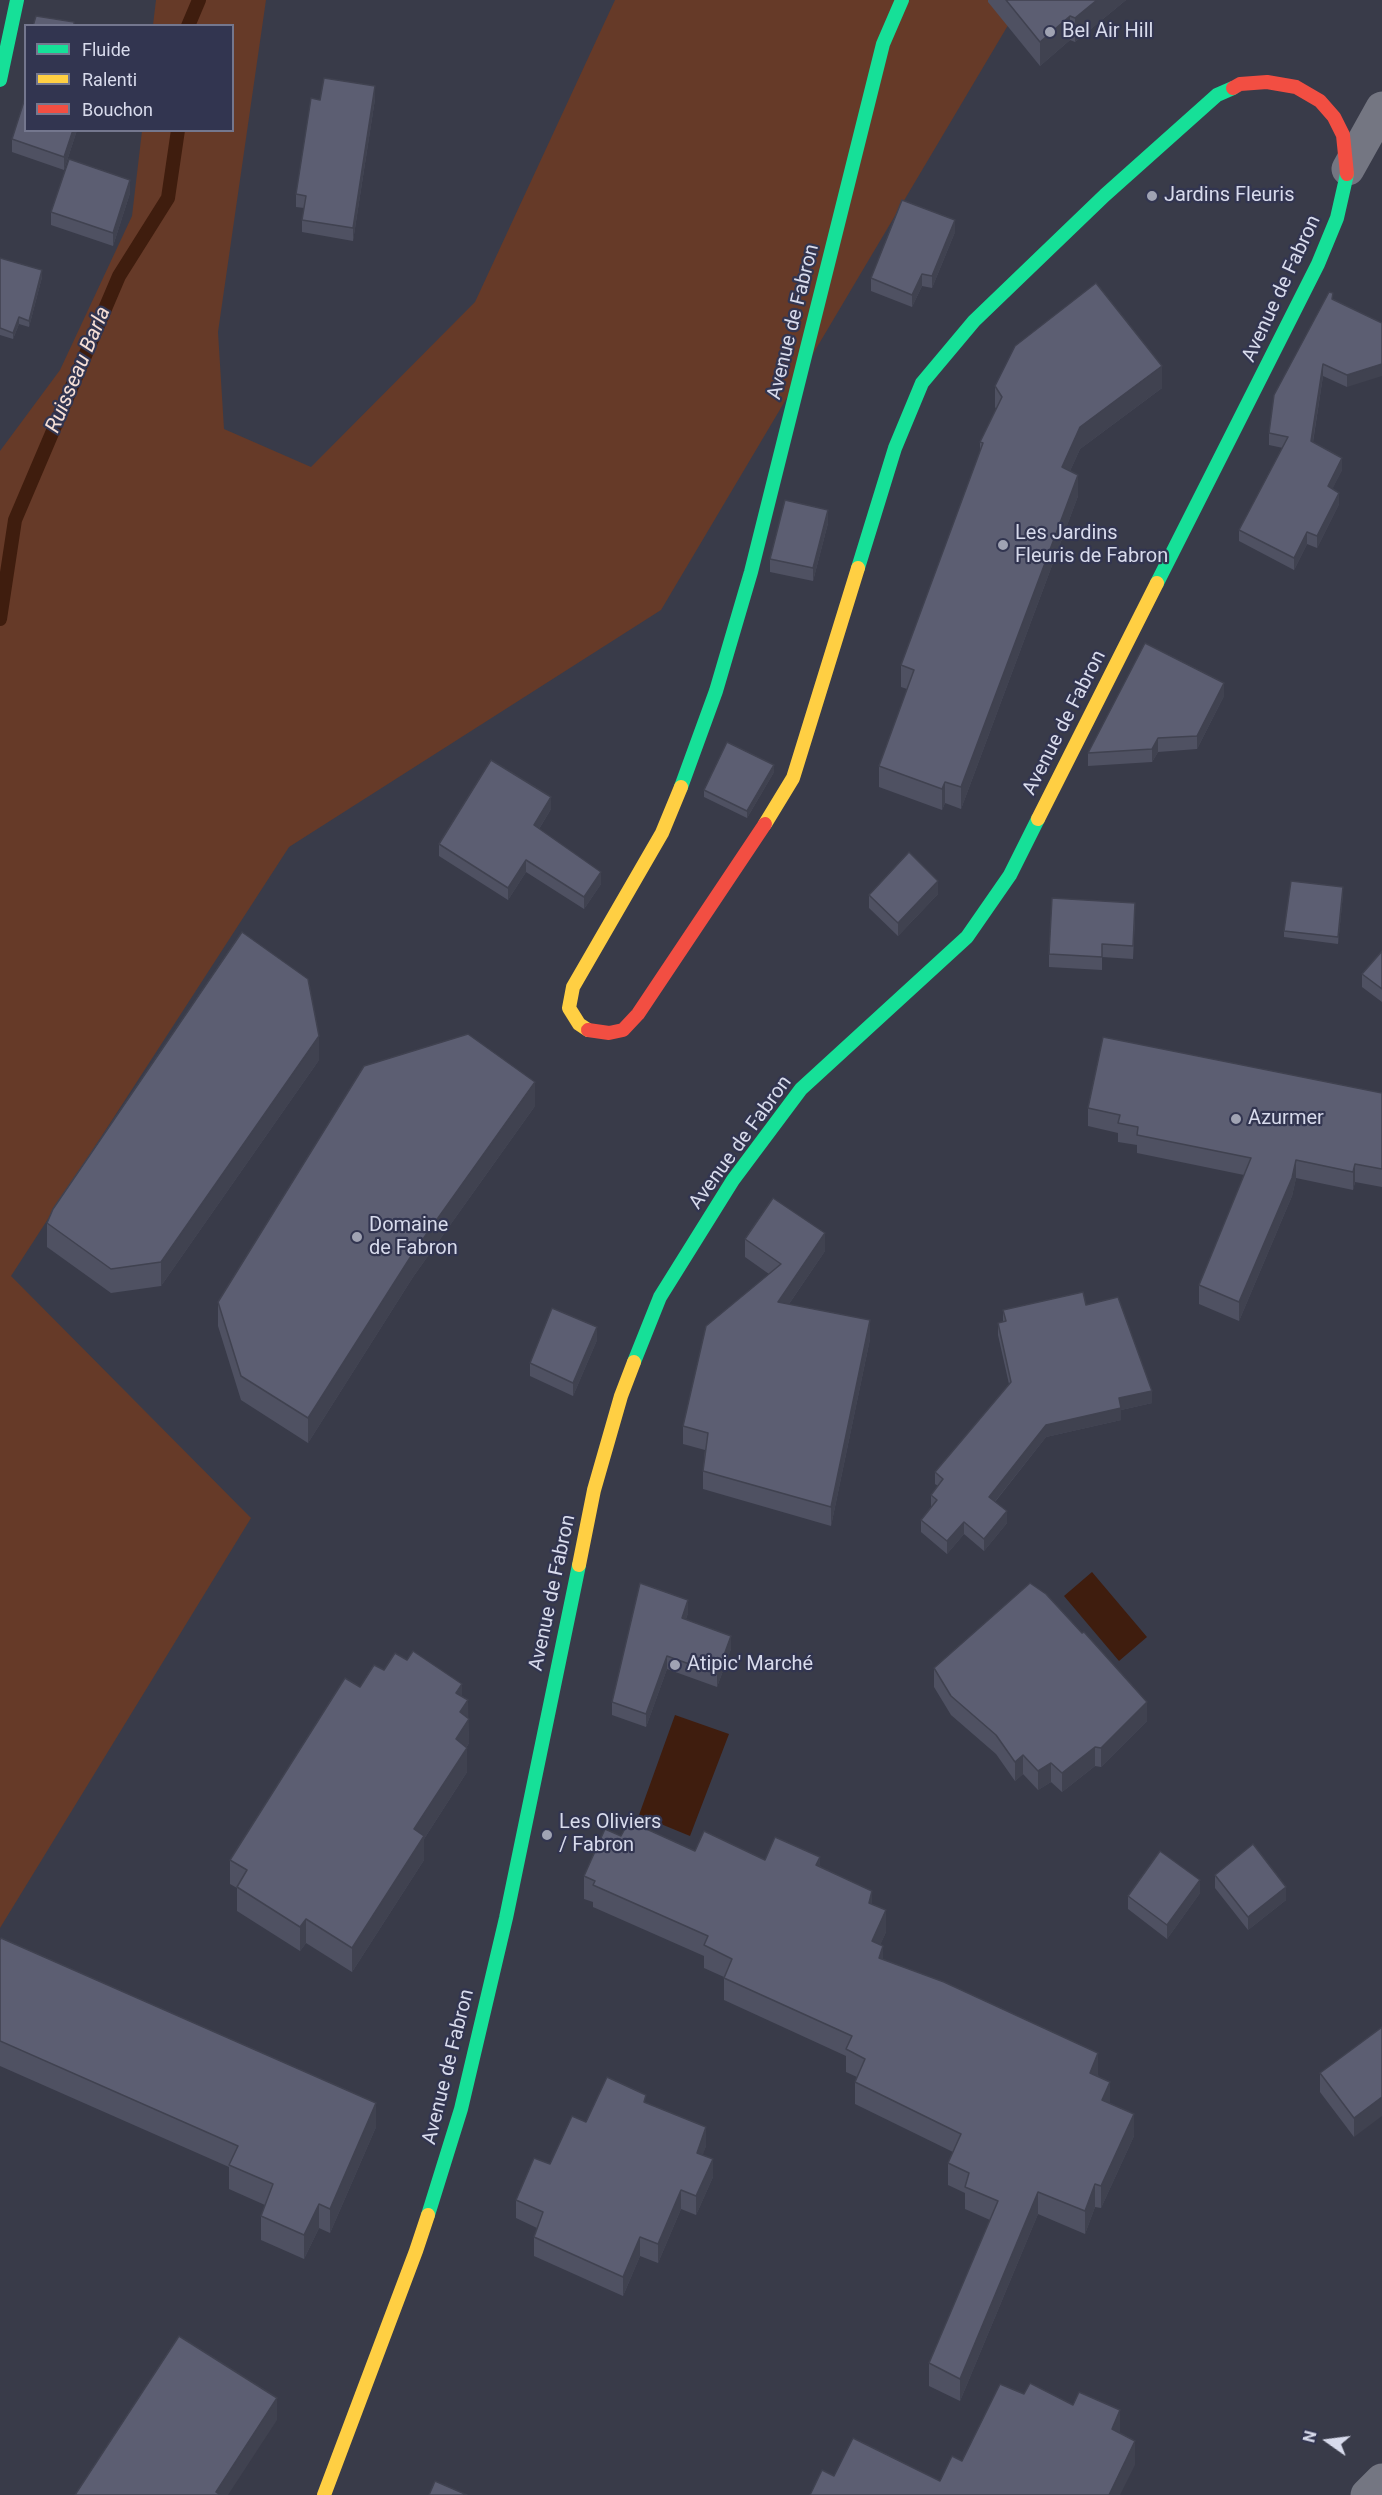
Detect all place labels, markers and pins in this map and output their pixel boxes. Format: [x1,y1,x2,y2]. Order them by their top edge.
place label: Bel Air Hill [1062,20,1153,44]
marker: Bel Air Hill [1043,25,1057,39]
place label: Jardins Fleuris [1164,184,1294,208]
marker: Jardins Fleuris [1145,189,1159,203]
place label: Les Jardins Fleuris de Fabron [1015,522,1168,569]
marker: Les Jardins Fleuris de Fabron [996,538,1010,552]
place label: Azurmer [1248,1107,1324,1131]
marker: Azurmer [1229,1112,1243,1126]
place label: Domaine de Fabron [369,1214,458,1261]
marker: Domaine de Fabron [350,1230,364,1244]
place label: Atipic' Marché [687,1653,813,1677]
marker: Atipic' Marché [668,1658,682,1672]
place label: Les Oliviers / Fabron [559,1811,661,1858]
marker: Les Oliviers / Fabron [540,1828,554,1842]

